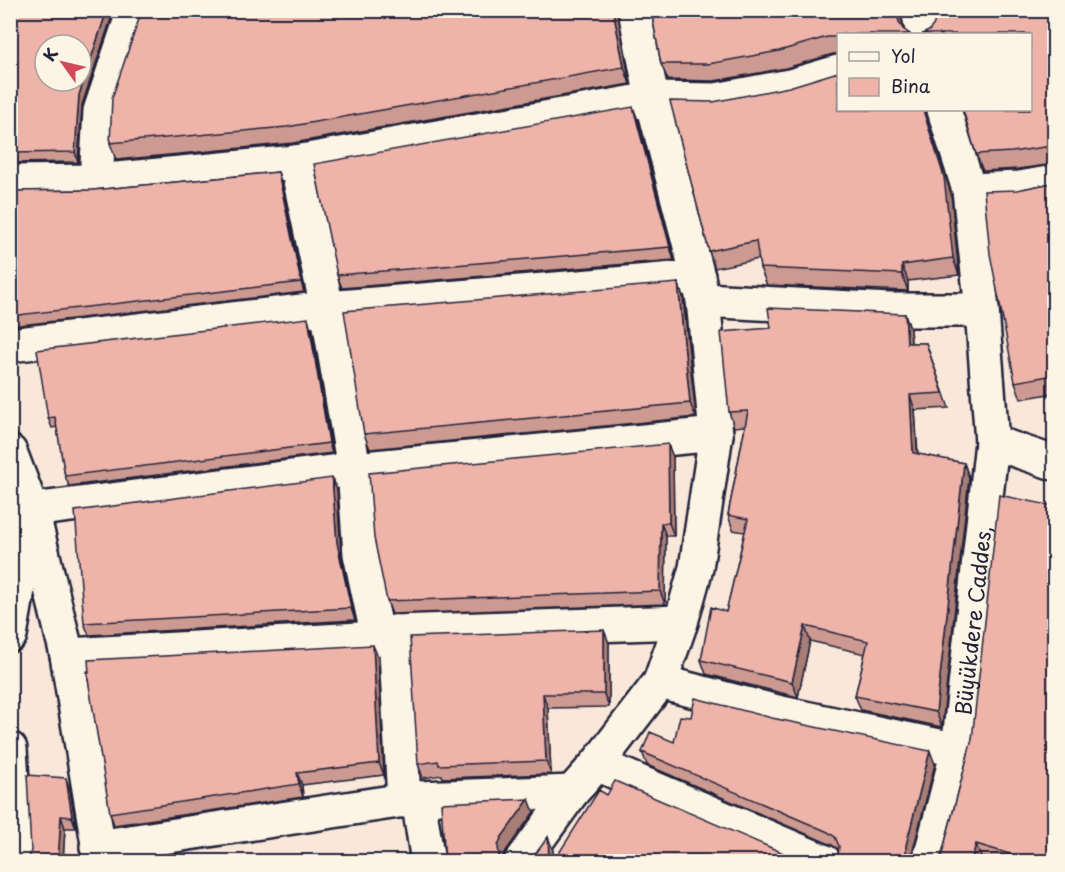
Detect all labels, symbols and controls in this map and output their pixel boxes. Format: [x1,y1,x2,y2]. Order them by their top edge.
north arrow [33,33,93,93]
legend [837,33,1032,111]
text: K [37,42,63,66]
text: Yol [891,42,916,69]
text: Bina [891,72,931,99]
street label: Büyükdere Caddes, [946,524,999,717]

